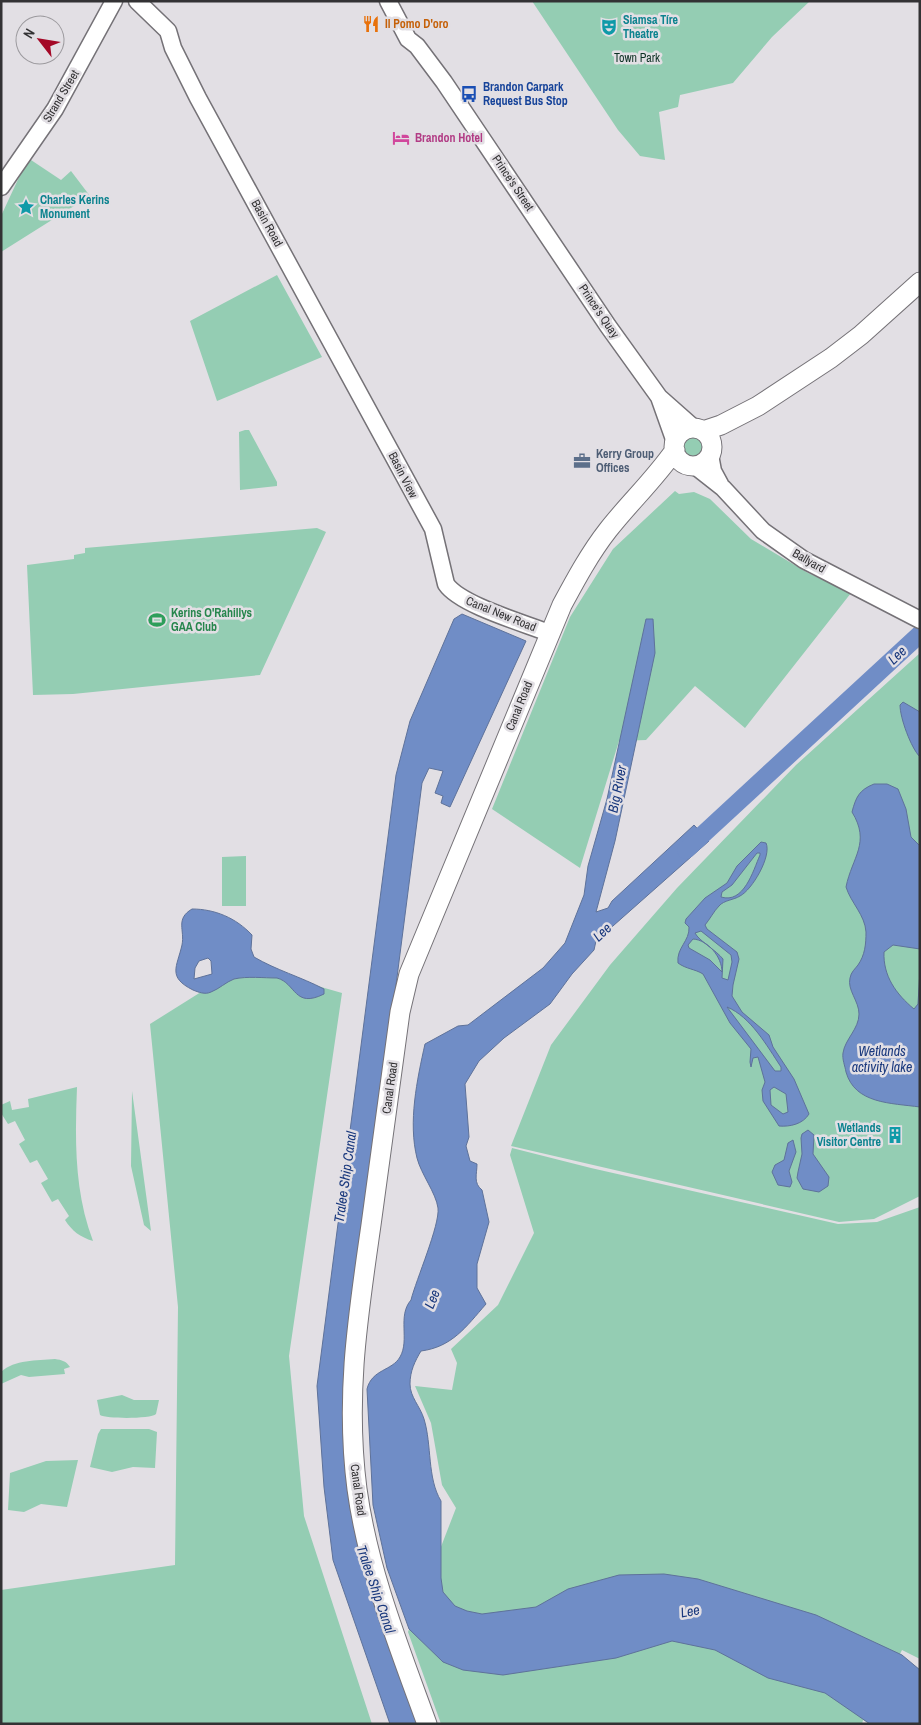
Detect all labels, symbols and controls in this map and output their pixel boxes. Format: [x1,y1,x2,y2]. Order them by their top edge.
place label: Siamsa Tíre Theatre [623,12,679,42]
restaurant icon: Il Pomo D'oro [361,14,381,34]
north arrow [15,15,65,65]
place label: Il Pomo D'oro [385,16,449,32]
theatre icon: Siamsa Tíre Theatre [599,17,619,37]
text: N [19,25,39,41]
park label: Town Park [614,50,660,66]
street label: Strand Street [39,67,83,125]
place label: Brandon Carpark Request Bus Stop [483,79,568,109]
bus stop icon: Brandon Carpark Request Bus Stop [459,84,479,104]
hotel icon: Brandon Hotel [391,128,411,148]
place label: Brandon Hotel [415,130,483,146]
street label: Prince's Street [488,152,538,214]
place label: Charles Kerins Monument [40,192,110,222]
place icon: Charles Kerins Monument [16,197,36,217]
street label: Basin Road [248,197,286,249]
street label: Prince's Quay [575,281,623,341]
place label: Kerry Group Offices [596,446,654,476]
street label: Basin View [385,449,422,502]
office icon: Kerry Group Offices [572,451,592,471]
street label: Ballyard [790,545,828,577]
street label: Canal New Road [464,593,538,635]
place label: Kerins O'Rahillys GAA Club [171,605,253,635]
sports icon: Kerins O'Rahillys GAA Club [147,610,167,630]
water label: Lee [884,642,910,668]
street label: Canal Road [502,679,536,733]
water label: Big River [604,763,631,814]
water label: Lee [589,919,615,945]
water label: Wetlands activity lake [852,1042,912,1076]
street label: Canal Road [378,1061,402,1115]
place label: Wetlands Visitor Centre [817,1120,882,1150]
building icon: Wetlands Visitor Centre [885,1125,905,1145]
water label: Tralee Ship Canal [330,1130,360,1224]
water label: Lee [420,1287,444,1311]
street label: Canal Road [346,1463,370,1517]
water label: Tralee Ship Canal [353,1543,400,1636]
water label: Lee [679,1600,701,1622]

